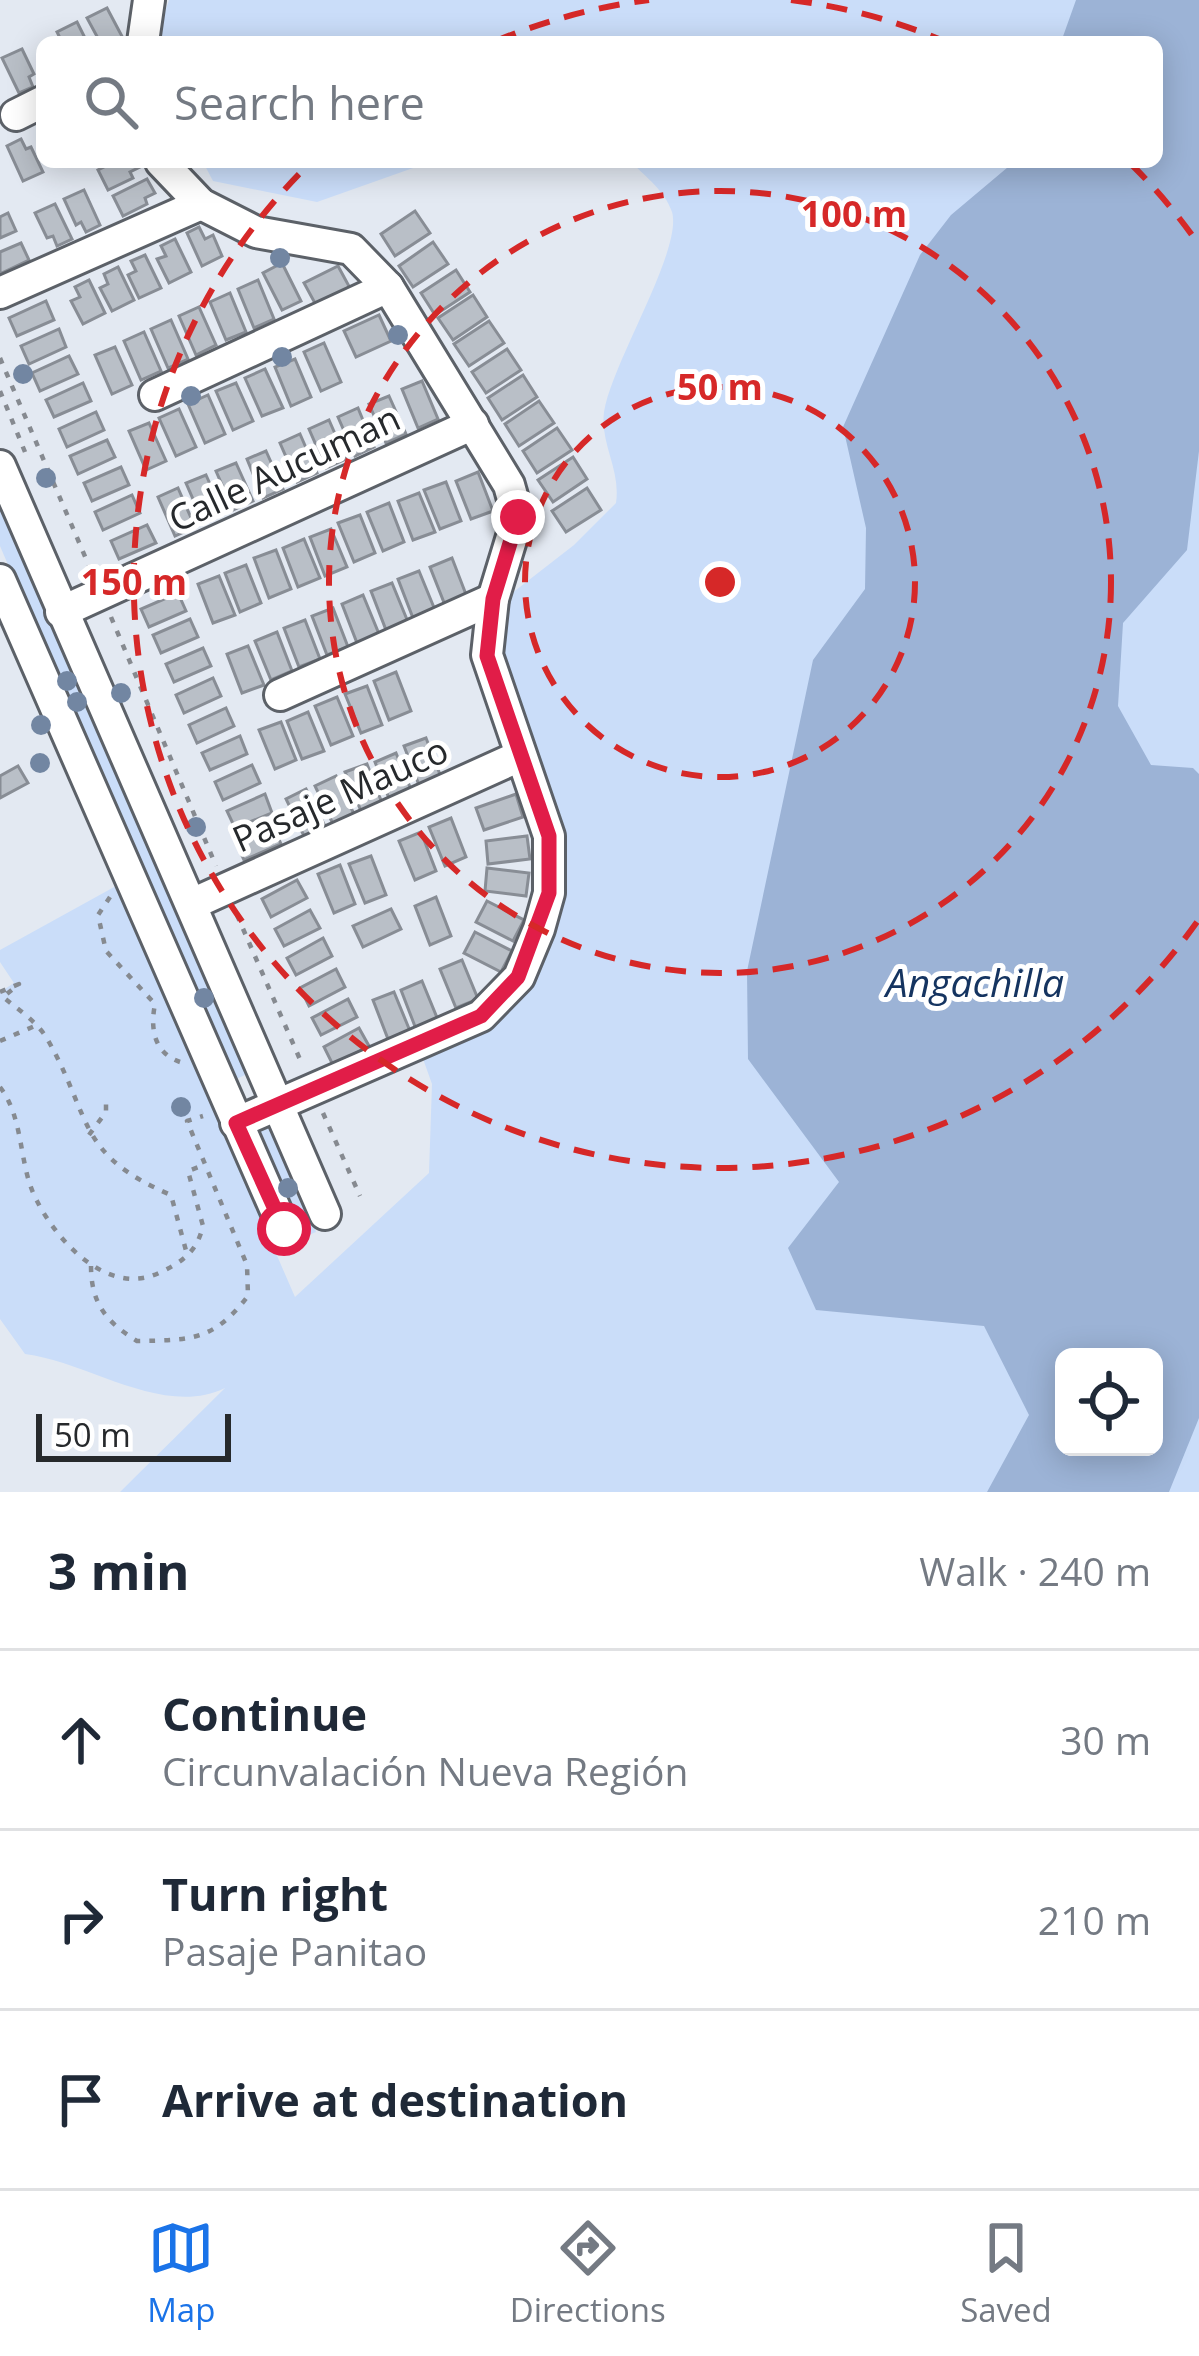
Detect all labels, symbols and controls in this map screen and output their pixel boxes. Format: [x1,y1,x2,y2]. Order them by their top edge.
search box [36,36,1163,168]
icon: search [78,69,144,135]
text: Search here [174,72,425,133]
text: 100 m [801,189,907,238]
text: 50 m [677,362,763,411]
street label: Calle Aucuman [160,393,408,543]
route end [491,490,545,544]
text: 150 m [81,557,187,606]
centre of rings [699,561,741,603]
street label: Pasaje Mauco [225,725,455,863]
water label: Angachilla [883,955,1064,1008]
route start [257,1202,311,1256]
map controls [1055,1348,1163,1456]
button: locate [1055,1348,1163,1456]
scale bar [36,1408,231,1461]
text: 50 m [54,1412,131,1457]
text: 3 min [48,1535,190,1605]
text: Walk · 240 m [919,1544,1151,1597]
text: Continue [162,1683,367,1744]
icon: ahead [48,1707,114,1773]
text: 30 m [1060,1713,1151,1766]
text: Circunvalación Nueva Región [162,1744,688,1797]
text: Turn right [162,1863,388,1924]
icon: right [48,1887,114,1953]
text: 210 m [1038,1893,1151,1946]
text: Pasaje Panitao [162,1924,427,1977]
icon: arrive [48,2067,114,2133]
text: Arrive at destination [162,2069,628,2130]
tab: Map [147,2215,215,2332]
tab: Directions [510,2215,666,2332]
tab: Saved [960,2215,1052,2332]

